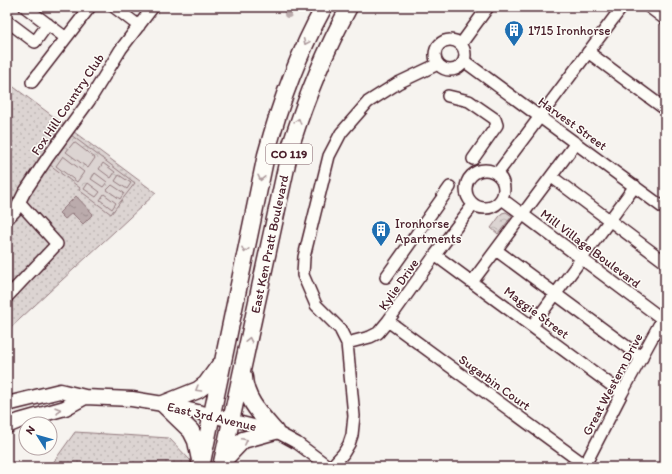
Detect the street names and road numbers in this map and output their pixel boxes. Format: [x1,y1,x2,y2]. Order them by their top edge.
street label: Fox Hill Country Club [28,50,107,158]
street label: Harvest Street [535,93,610,153]
road number: CO 119 [266,144,312,164]
street label: East Ken Pratt Boulevard [247,174,291,315]
street label: Mill Village Boulevard [538,206,644,291]
street label: Kylie Drive [375,256,422,313]
street label: Maggie Street [501,283,572,342]
street label: Great Western Drive [579,331,646,438]
street label: Sugarbin Court [456,351,533,413]
street label: East 3rd Avenue [166,399,258,434]

